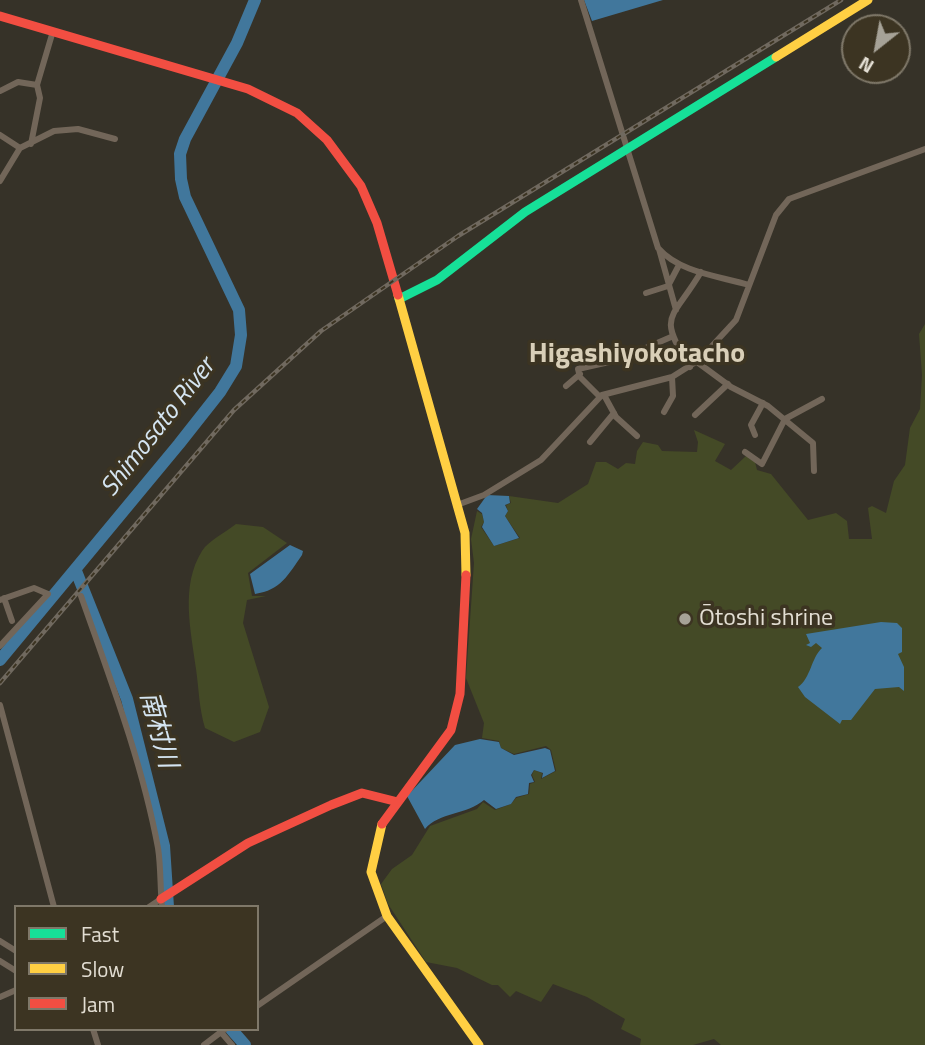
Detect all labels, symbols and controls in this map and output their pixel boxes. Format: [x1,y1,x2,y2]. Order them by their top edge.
north arrow [841,14,911,84]
text: N [853,50,879,82]
district label: Higashiyokotacho [529,338,745,372]
water label: Shimosato River [95,353,223,503]
place label: Ōtoshi shrine [699,605,833,633]
marker: Ōtoshi shrine [677,611,693,627]
water label: 南村川 [132,688,182,772]
legend [14,905,259,1031]
text: Fast [81,918,119,950]
text: Slow [81,953,124,985]
text: Jam [81,988,115,1020]

